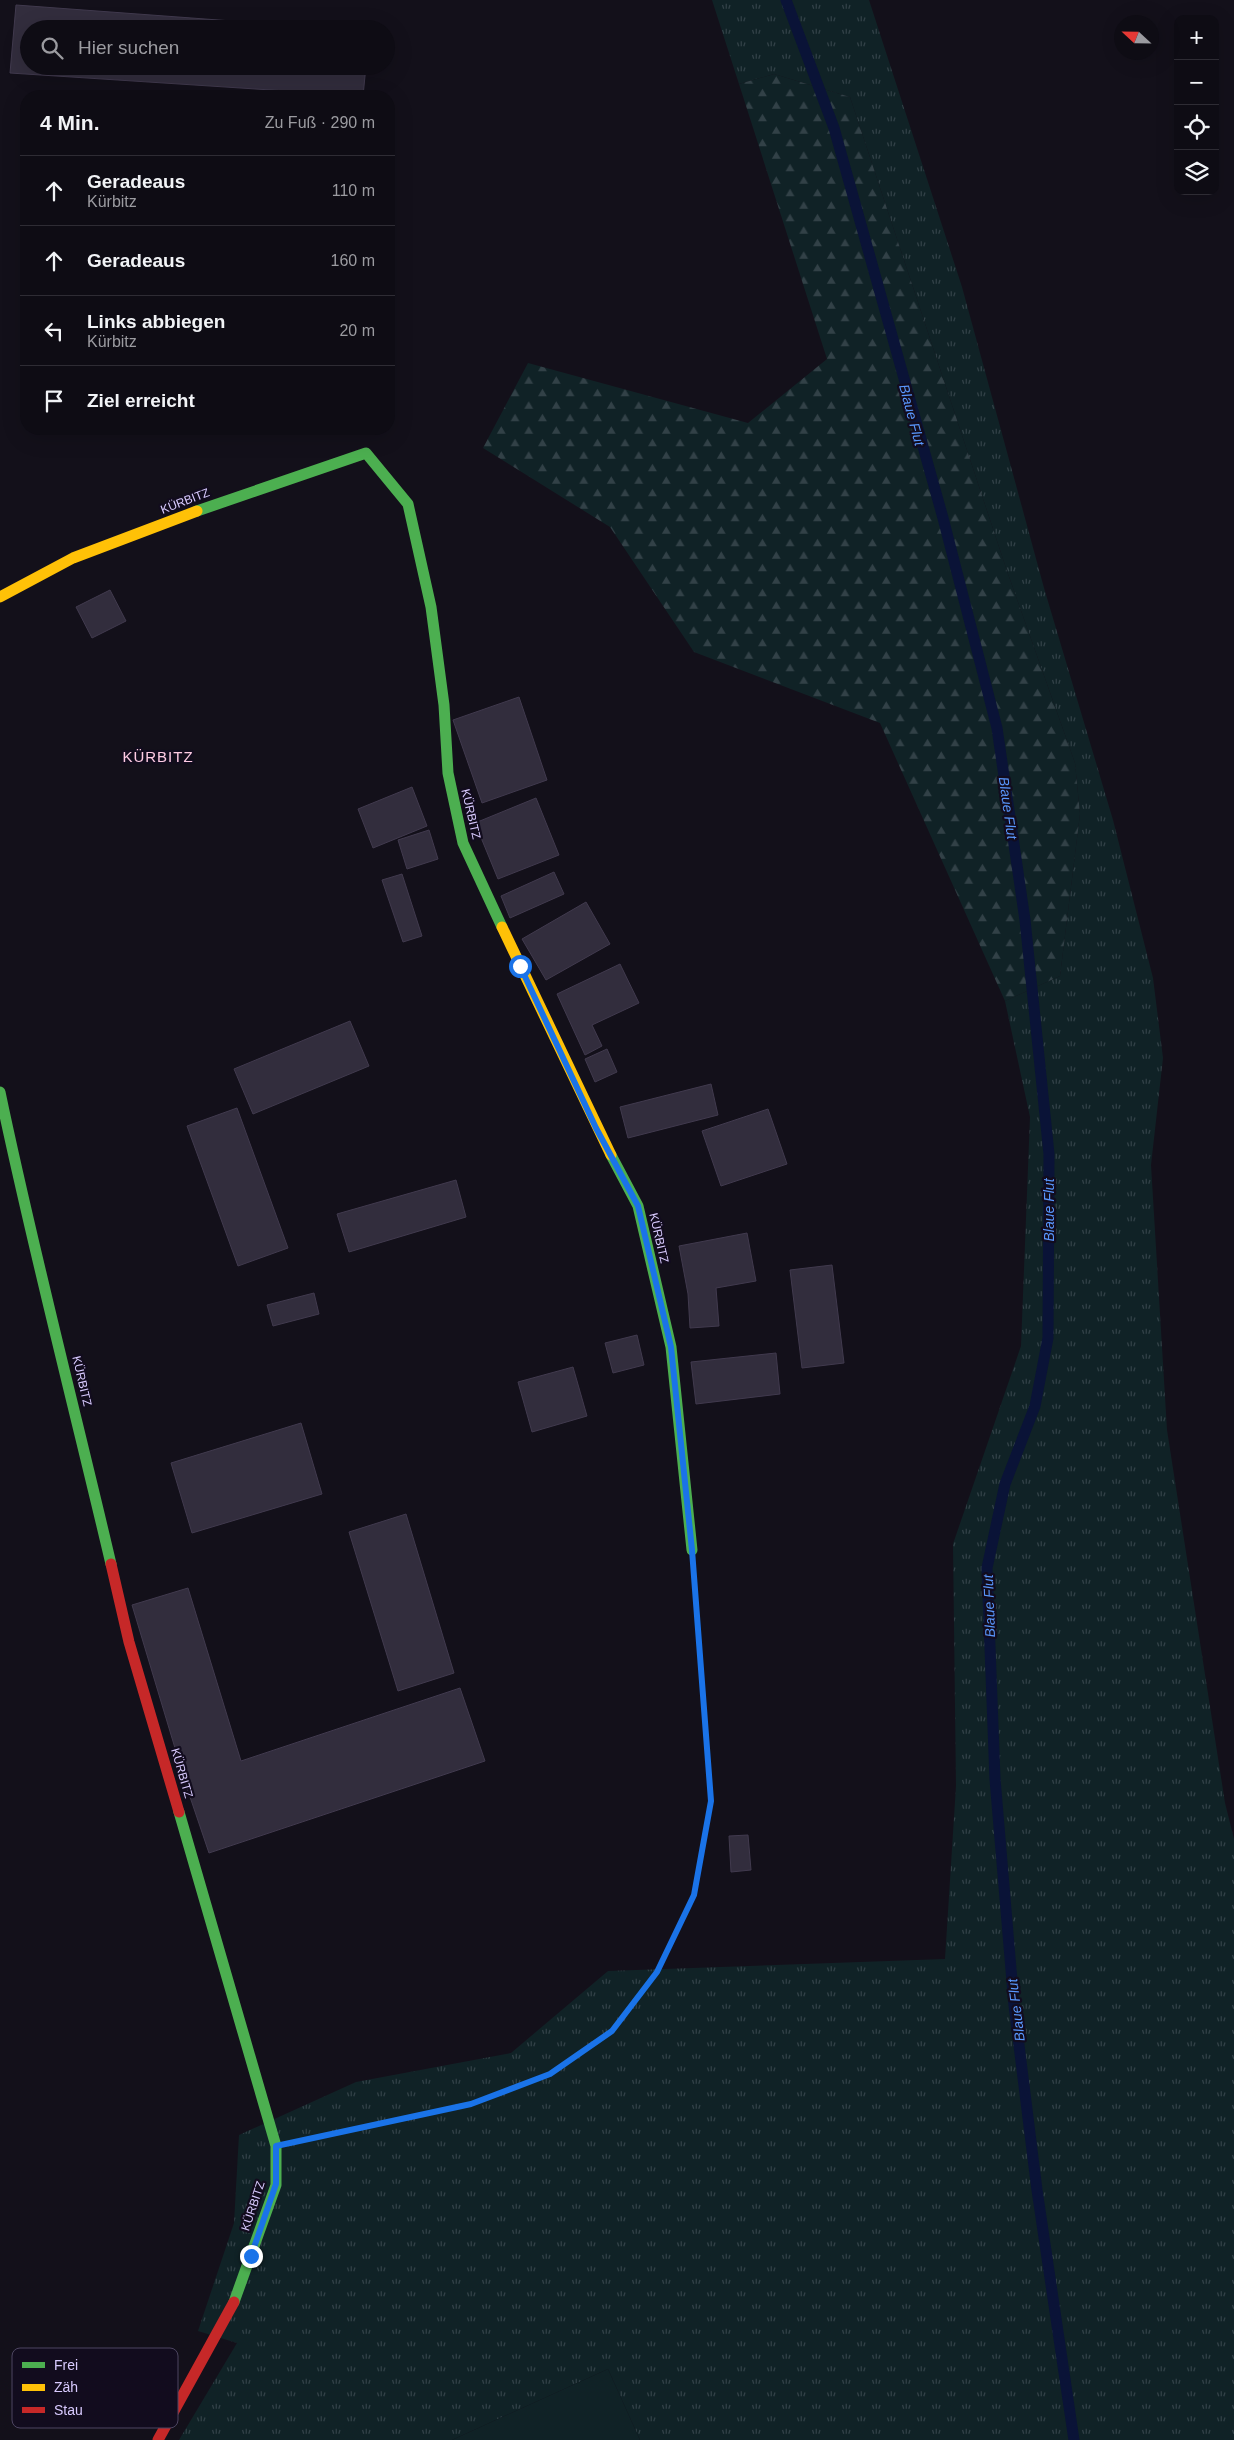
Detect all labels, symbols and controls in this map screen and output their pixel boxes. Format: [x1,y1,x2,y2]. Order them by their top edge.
north arrow [1114,15,1159,60]
map controls [1174,15,1219,195]
button: + [1174,15,1219,60]
search box [20,20,395,75]
icon: search [38,34,66,62]
text: Hier suchen [78,37,179,58]
button: − [1174,60,1219,105]
button: locate [1174,105,1219,150]
text: 4 Min. [40,111,100,134]
text: Zu Fuß · 290 m [265,114,375,131]
button: layers [1174,150,1219,195]
text: Geradeaus [87,171,185,192]
icon: ahead [40,177,68,205]
text: 110 m [332,182,375,199]
text: Kürbitz [87,193,137,210]
icon: ahead [40,247,68,275]
text: Geradeaus [87,250,185,271]
text: 160 m [331,252,375,269]
text: Links abbiegen [87,311,225,332]
icon: left [40,317,68,345]
text: 20 m [339,322,375,339]
text: Kürbitz [87,333,137,350]
water label: Blaue Flut [896,382,928,449]
icon: arrive [40,387,68,415]
text: Ziel erreicht [87,390,195,411]
street label: KÜRBITZ [159,485,211,517]
district label: KÜRBITZ [122,748,194,765]
water label: Blaue Flut [996,776,1020,841]
street label: KÜRBITZ [458,787,484,841]
route start [509,955,532,978]
water label: Blaue Flut [1041,1177,1057,1242]
street label: KÜRBITZ [646,1211,672,1265]
street label: KÜRBITZ [69,1354,95,1408]
water label: Blaue Flut [980,1573,998,1638]
street label: KÜRBITZ [168,1746,196,1800]
water label: Blaue Flut [1004,1977,1028,2042]
street label: KÜRBITZ [238,2179,268,2233]
route end [240,2245,263,2268]
legend [12,2348,178,2428]
text: Frei [54,2357,78,2373]
text: Zäh [54,2379,78,2395]
text: Stau [54,2402,83,2418]

